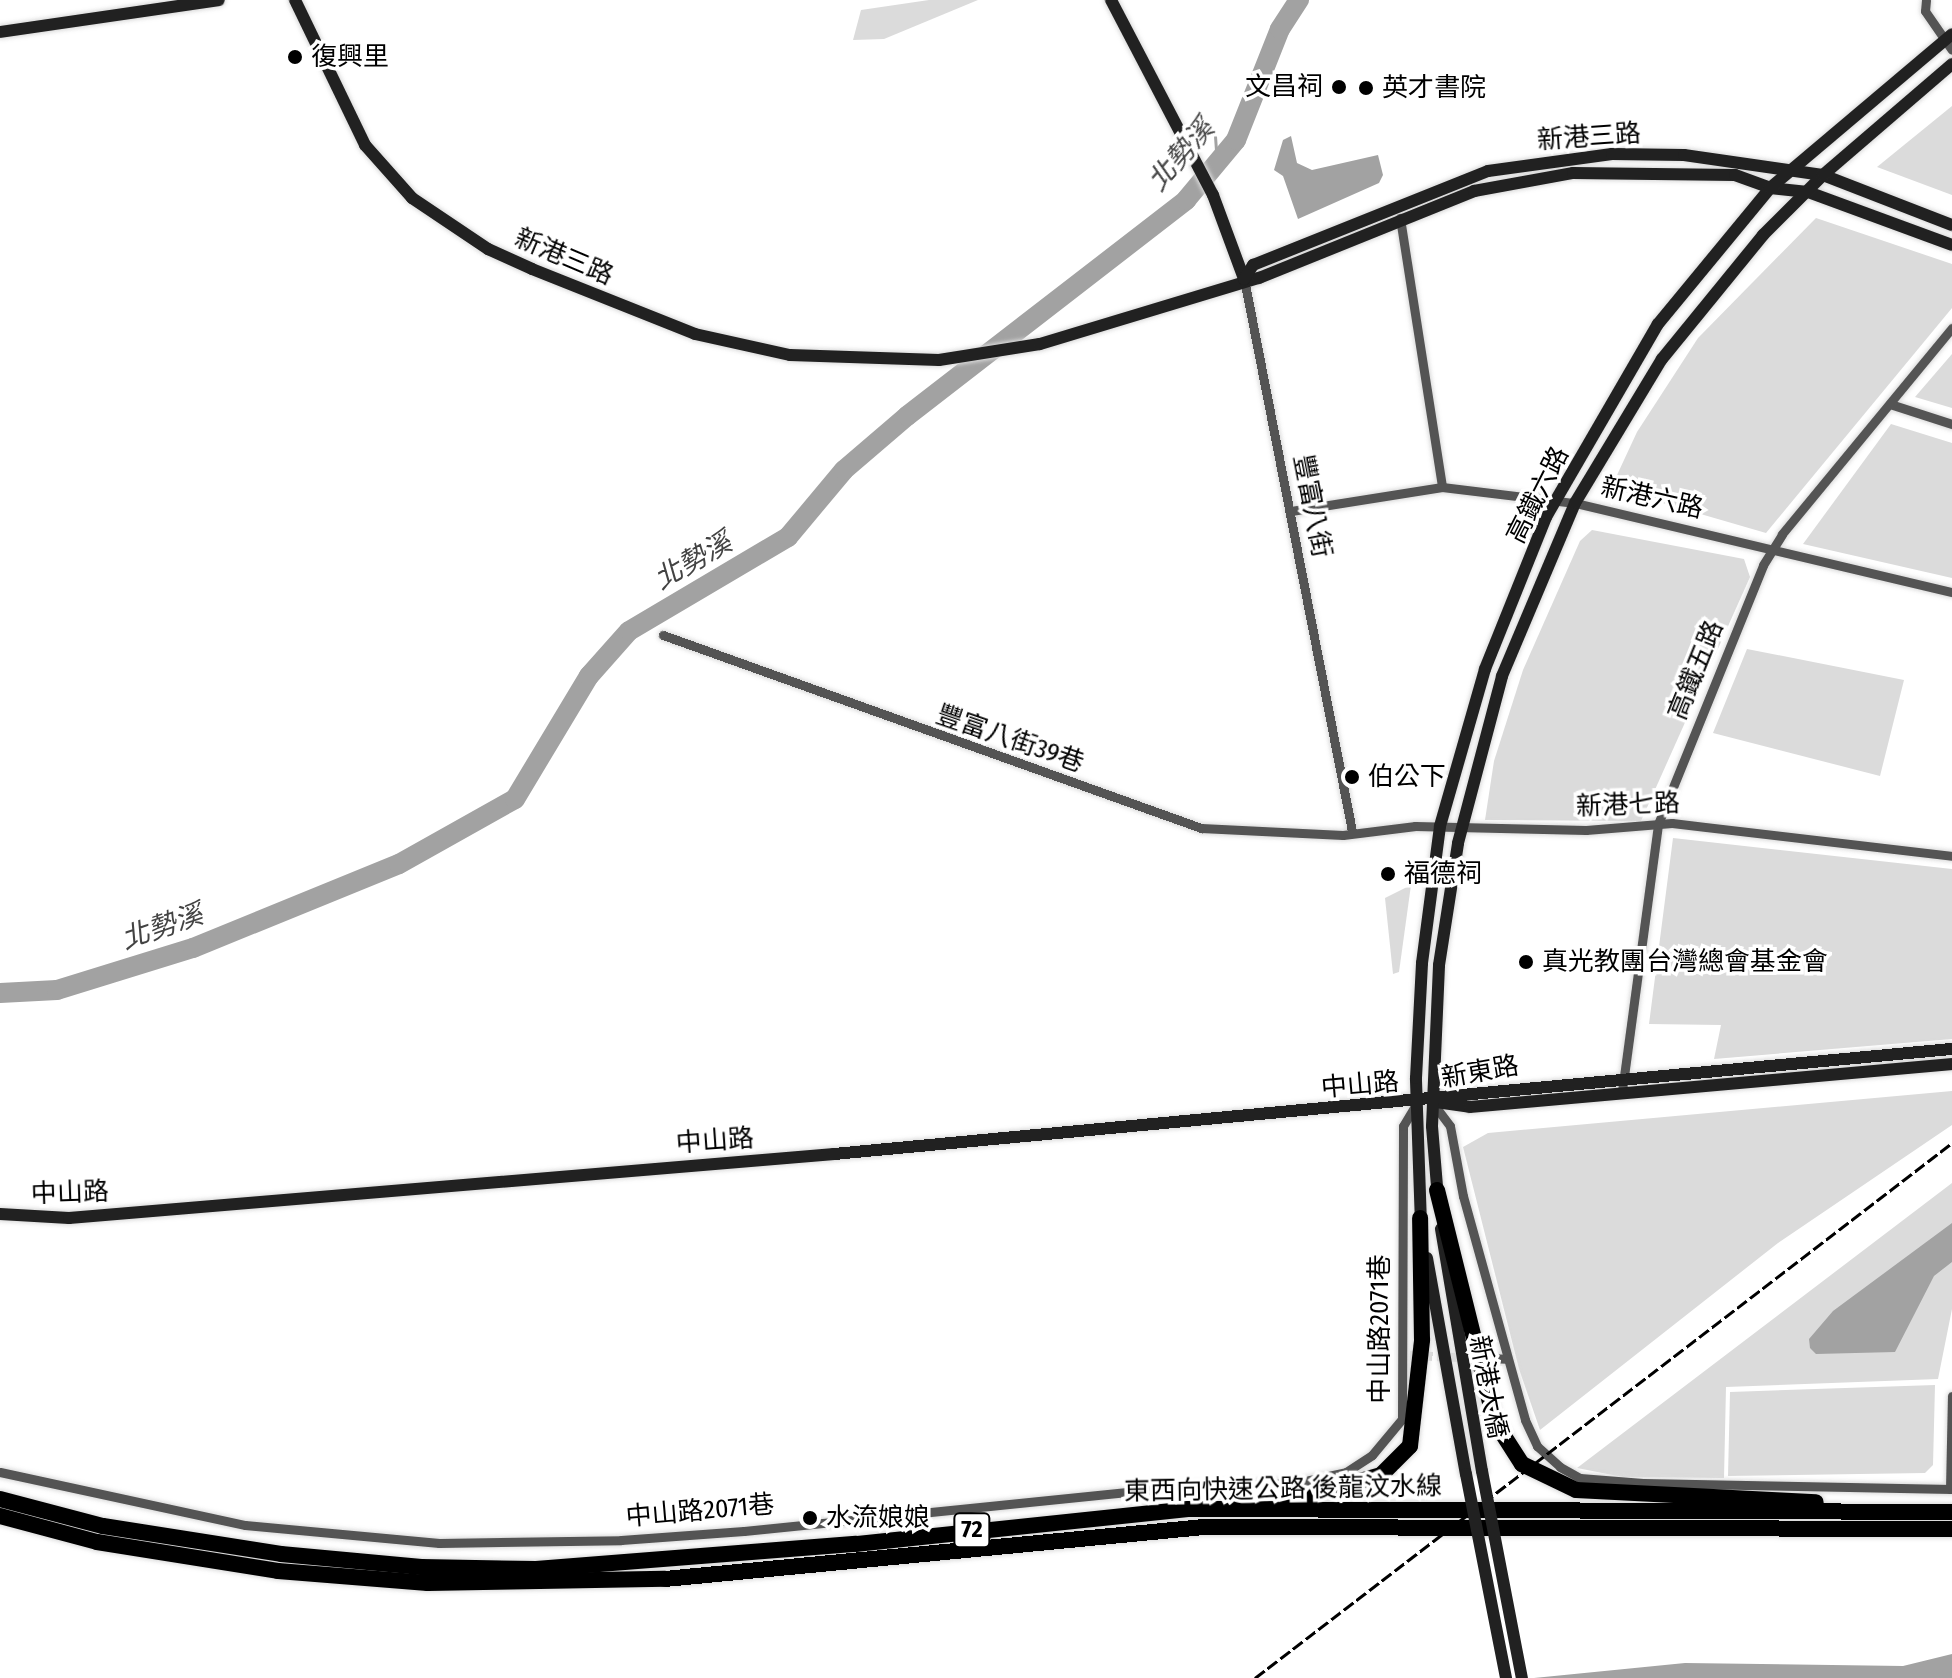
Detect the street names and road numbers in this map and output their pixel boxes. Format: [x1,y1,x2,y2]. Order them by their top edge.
street label: 新港三路 [1536,118,1642,156]
street label: 新港三路 [510,222,618,292]
street label: 高鐵六路 [1500,442,1576,548]
street label: 豐富八街 [1287,452,1337,560]
street label: 新港六路 [1598,471,1706,525]
street label: 高鐵五路 [1662,616,1730,724]
street label: 豐富八街39巷 [932,699,1088,779]
street label: 新港七路 [1575,788,1681,822]
street label: 新東路 [1439,1050,1521,1094]
street label: 中山路 [1320,1066,1400,1104]
street label: 中山路 [675,1123,755,1159]
street label: 中山路 [30,1176,110,1210]
street label: 中山路2071巷 [1364,1255,1396,1403]
street label: 新港大橋 [1463,1333,1513,1441]
street label: 東西向快速公路 後龍汶水線 [1124,1471,1442,1507]
street label: 中山路2071巷 [624,1489,776,1533]
road number: 72 [952,1510,992,1550]

